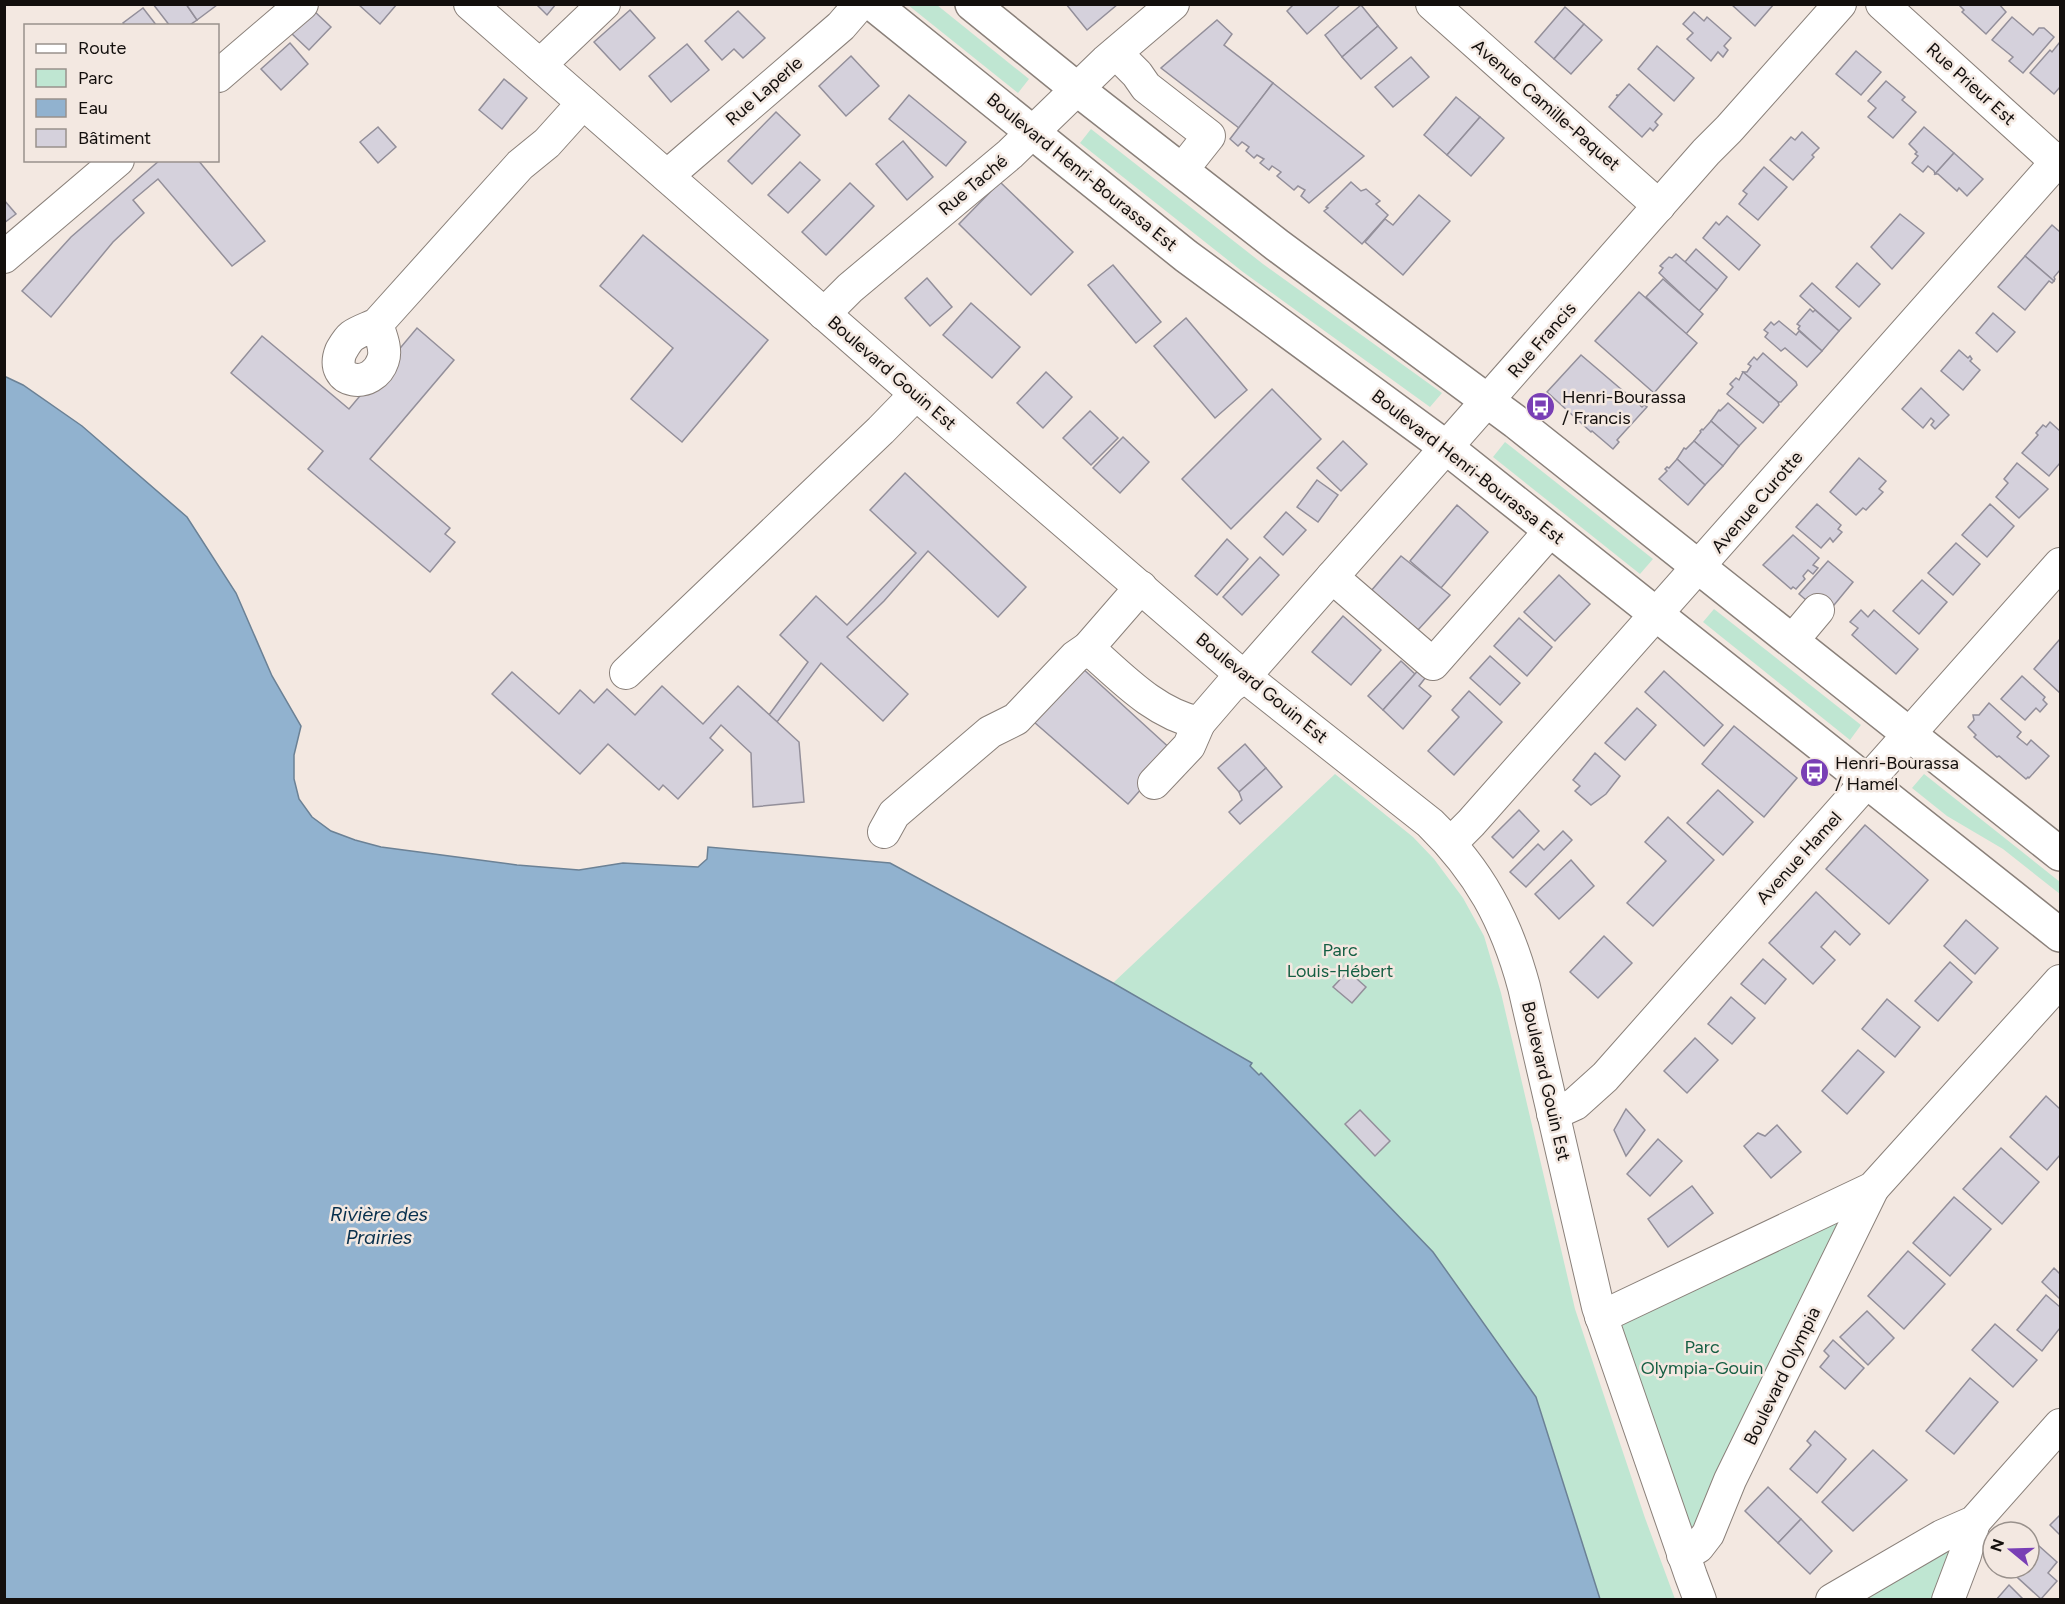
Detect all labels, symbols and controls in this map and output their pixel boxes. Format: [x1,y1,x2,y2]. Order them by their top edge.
legend [24,24,219,162]
street label: Avenue Camille-Paquet [1468,35,1625,175]
text: Route [78,37,127,59]
street label: Rue Prieur Est [1922,38,2020,130]
street label: Rue Laperle [721,52,807,130]
text: Parc [78,67,114,89]
street label: Boulevard Henri-Bourassa Est [982,88,1182,256]
text: Eau [78,97,108,119]
text: Bâtiment [78,127,151,149]
street label: Rue Taché [934,150,1012,220]
street label: Rue Francis [1503,298,1581,382]
street label: Boulevard Gouin Est [823,311,961,435]
street label: Boulevard Henri-Bourassa Est [1367,385,1569,549]
place label: Henri-Bourassa / Francis [1562,386,1686,429]
bus stop icon: Henri-Bourassa / Francis [1525,391,1557,423]
street label: Avenue Curotte [1707,446,1807,558]
street label: Boulevard Gouin Est [1192,628,1332,748]
place label: Henri-Bourassa / Hamel [1835,752,1959,795]
bus stop icon: Henri-Bourassa / Hamel [1798,757,1830,789]
street label: Avenue Hamel [1752,807,1846,909]
park label: Parc Louis-Hébert [1287,939,1393,982]
street label: Boulevard Gouin Est [1517,999,1575,1163]
water label: Rivière des Prairies [330,1202,429,1249]
street label: Boulevard Olympia [1739,1303,1825,1449]
park label: Parc Olympia-Gouin [1641,1336,1763,1379]
north arrow [1981,1520,2041,1580]
text: N [1986,1536,2008,1554]

